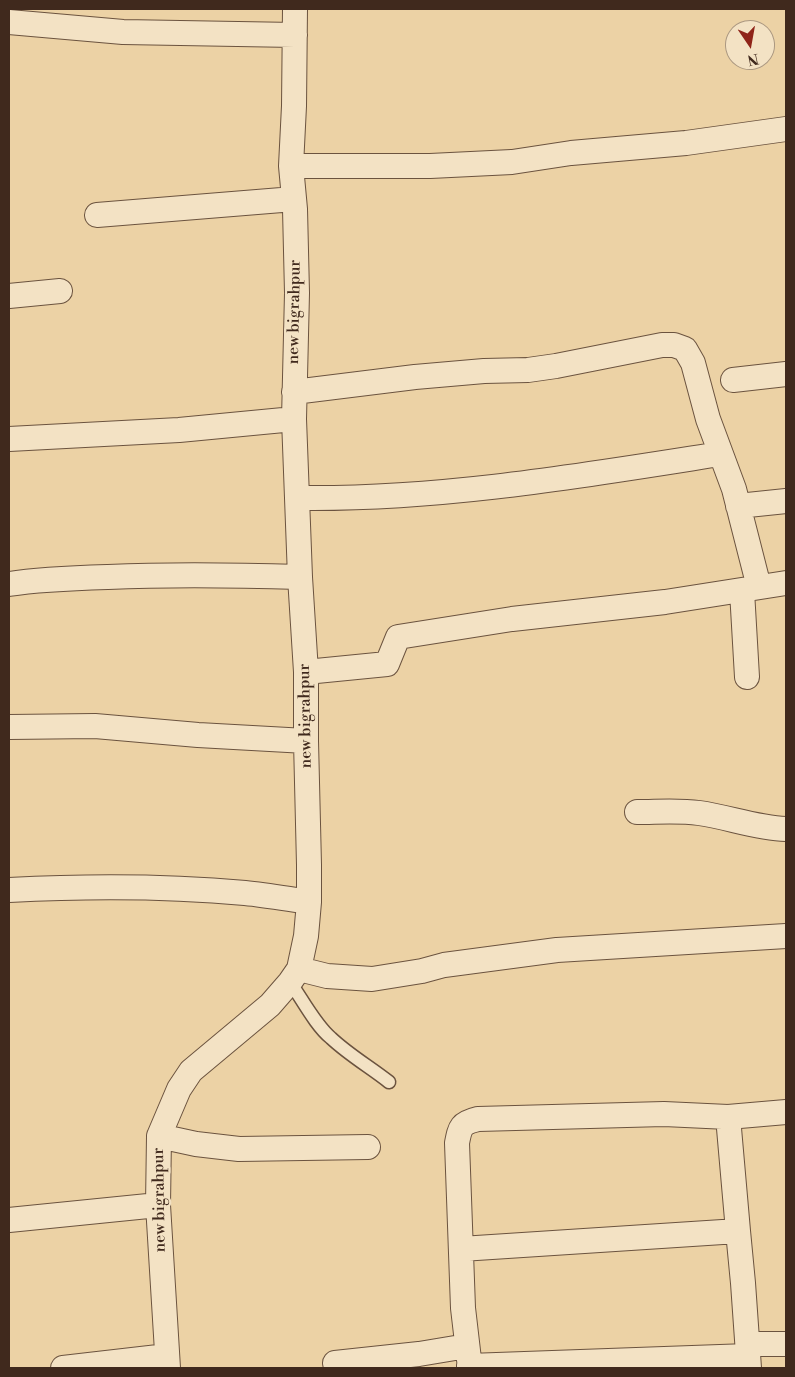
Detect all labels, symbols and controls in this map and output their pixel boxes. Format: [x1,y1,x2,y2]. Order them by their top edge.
north arrow [725,20,775,70]
text: N [746,49,760,69]
street label: new bigrahpur [284,259,306,365]
street label: new bigrahpur [295,663,317,769]
street label: new bigrahpur [149,1147,171,1253]

